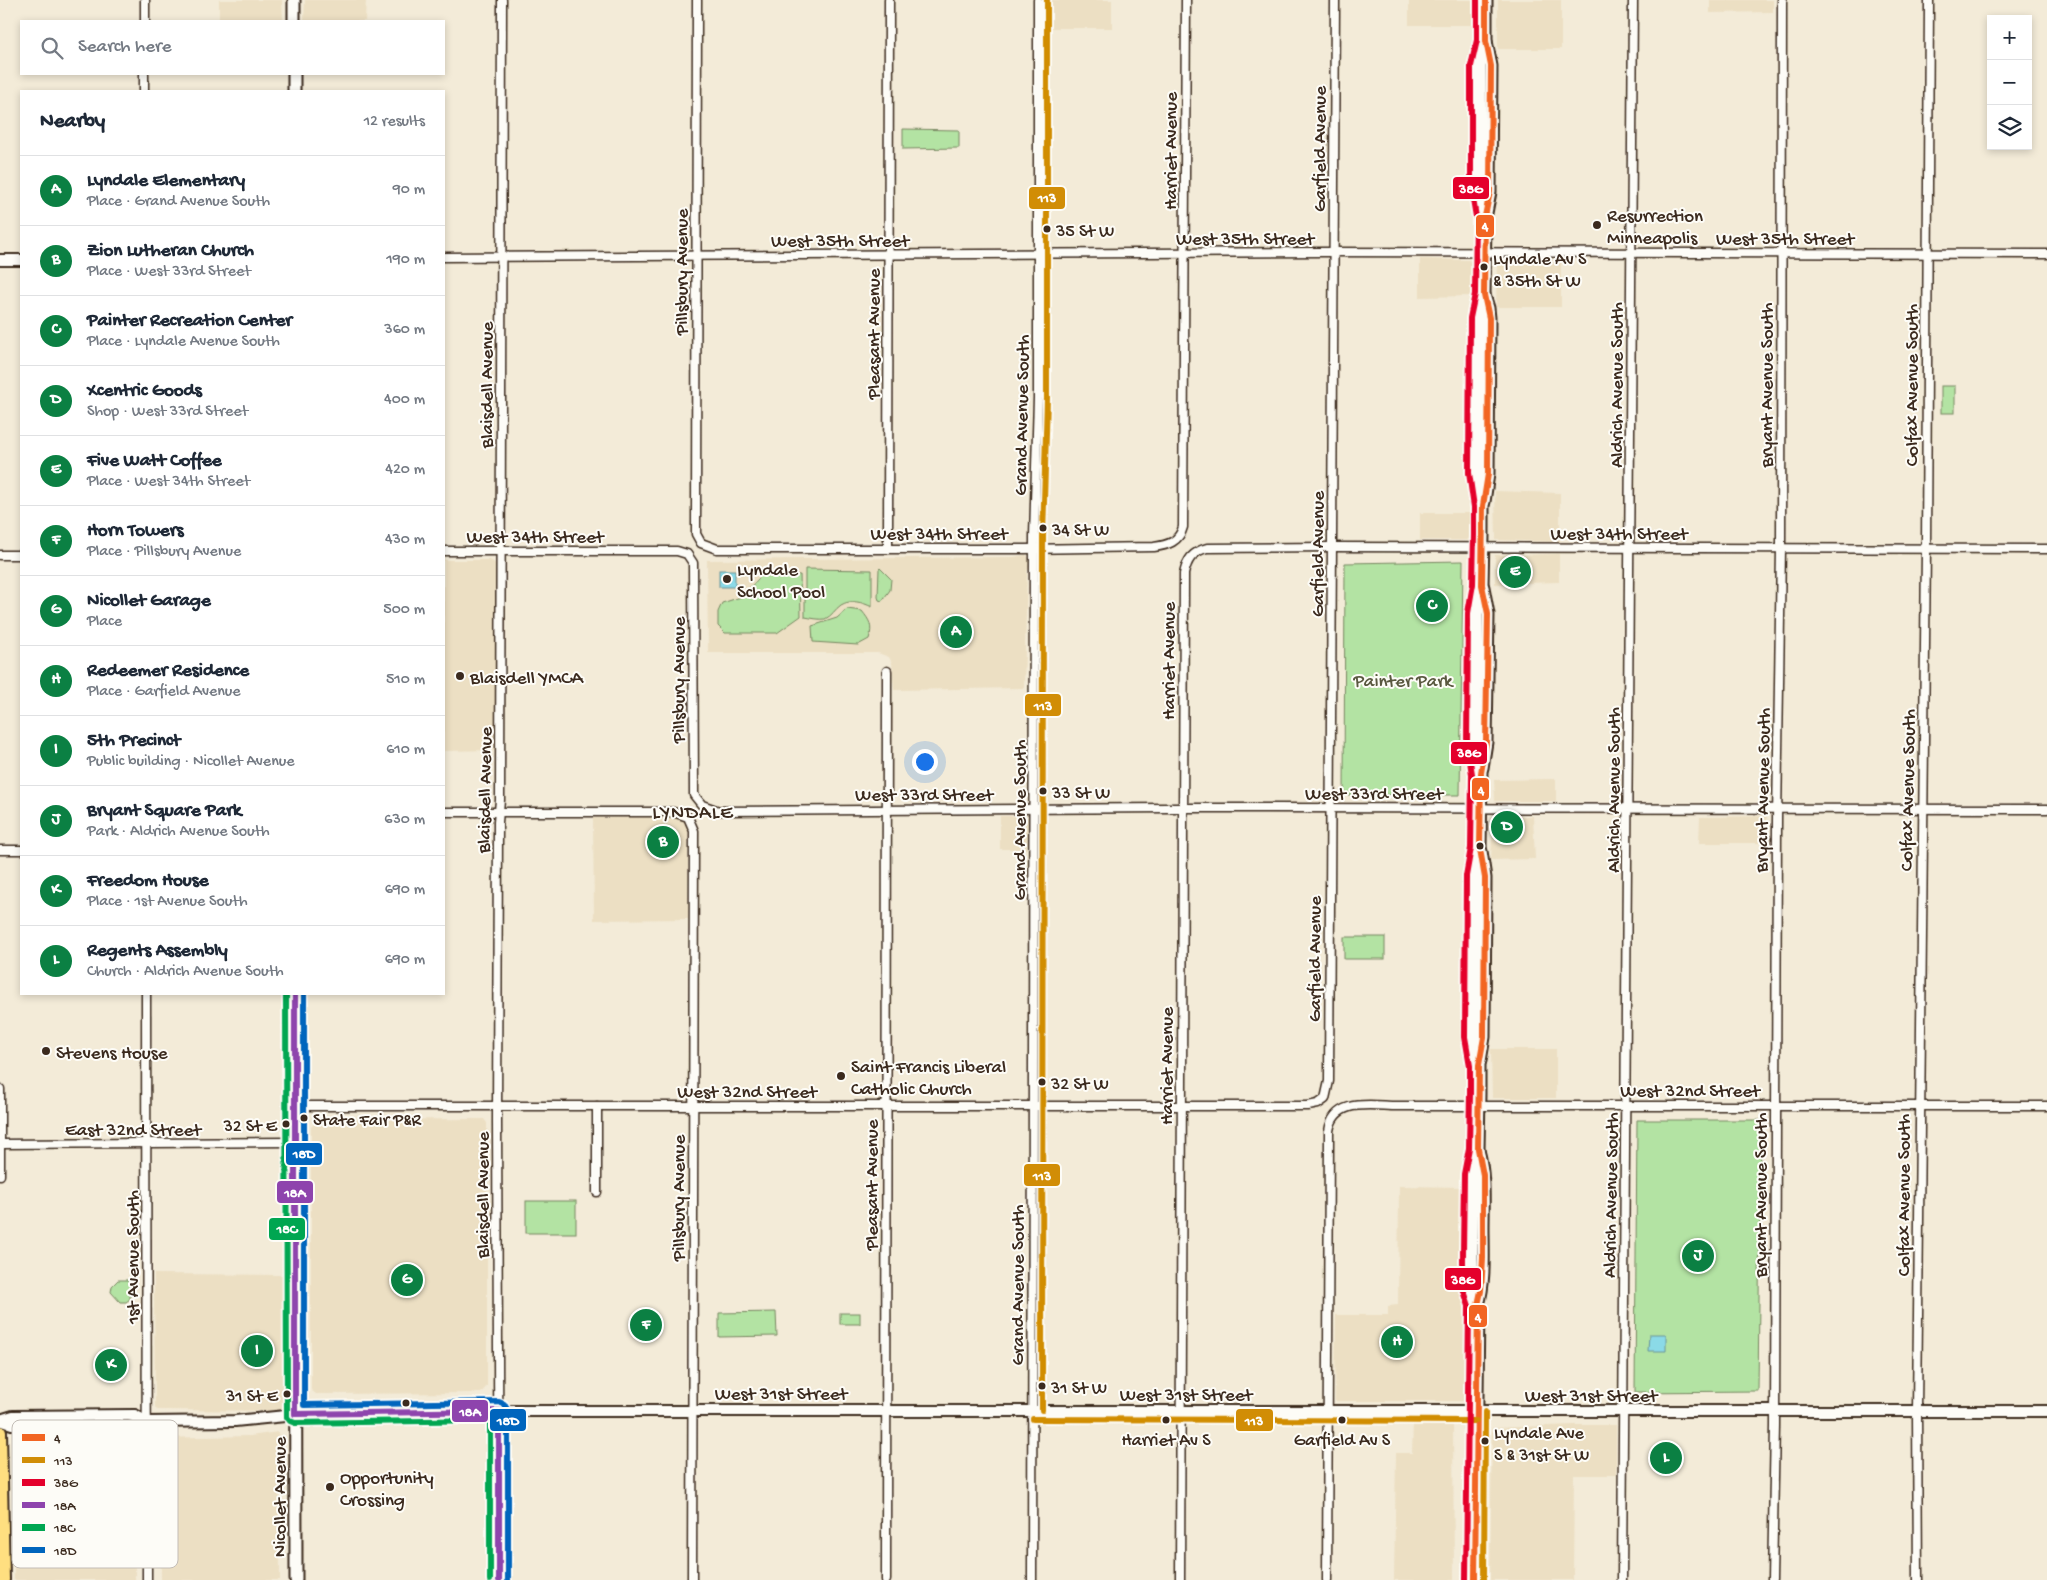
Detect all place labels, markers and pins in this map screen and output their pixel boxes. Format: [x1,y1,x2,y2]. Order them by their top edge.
place label: Resurrection Minneapolis [1607,206,1703,251]
marker: Resurrection Minneapolis [1591,219,1603,231]
place label: 35 St W [1055,222,1114,243]
marker: 35 St W [1042,224,1052,234]
place label: Lyndale Av S & 35th St W [1493,250,1587,293]
marker: Lyndale Av S & 35th St W [1479,262,1489,272]
place label: 34 St W [1051,521,1109,542]
marker: 34 St W [1038,523,1048,533]
pin: E [1499,553,1531,591]
place label: Lyndale School Pool [737,560,825,605]
marker: Lyndale School Pool [721,573,733,585]
pin: C [1416,587,1448,625]
pin: A [940,613,972,651]
place label: Blaisdell YMCA [469,668,585,691]
marker: Blaisdell YMCA [454,670,466,682]
place label: 33 St W [1051,784,1110,805]
marker: 33 St W [1038,786,1048,796]
pin: D [1491,808,1523,846]
pin: B [647,823,679,861]
unlabelled marker [1475,841,1485,851]
place label: Stevens House [56,1043,168,1066]
marker: Stevens House [40,1045,52,1057]
place label: Saint Francis Liberal Catholic Church [851,1057,1006,1102]
marker: Saint Francis Liberal Catholic Church [835,1070,847,1082]
place label: 32 St W [1050,1075,1109,1096]
marker: 32 St W [1037,1077,1047,1087]
place label: State Fair P&R [313,1111,422,1132]
marker: State Fair P&R [299,1113,309,1123]
place label: 32 St E [222,1117,278,1138]
marker: 32 St E [281,1119,291,1129]
pin: J [1682,1237,1714,1275]
pin: G [391,1261,423,1299]
pin: F [630,1306,662,1344]
pin: H [1381,1323,1413,1361]
pin: I [241,1332,273,1370]
pin: K [95,1346,127,1384]
place label: 31 St W [1050,1379,1107,1400]
marker: 31 St W [1037,1381,1047,1391]
place label: 31 St E [225,1387,279,1408]
marker: 31 St E [282,1389,292,1399]
unlabelled marker [401,1398,411,1408]
marker: Harriet Av S [1161,1415,1171,1425]
marker: Garfield Av S [1337,1415,1347,1425]
place label: Lyndale Ave S & 31st St W [1494,1424,1589,1467]
place label: Harriet Av S [1122,1431,1211,1452]
place label: Garfield Av S [1294,1431,1391,1452]
marker: Lyndale Ave S & 31st St W [1480,1436,1490,1446]
pin: L [1650,1439,1682,1477]
place label: Opportunity Crossing [340,1468,434,1513]
marker: Opportunity Crossing [324,1481,336,1493]

